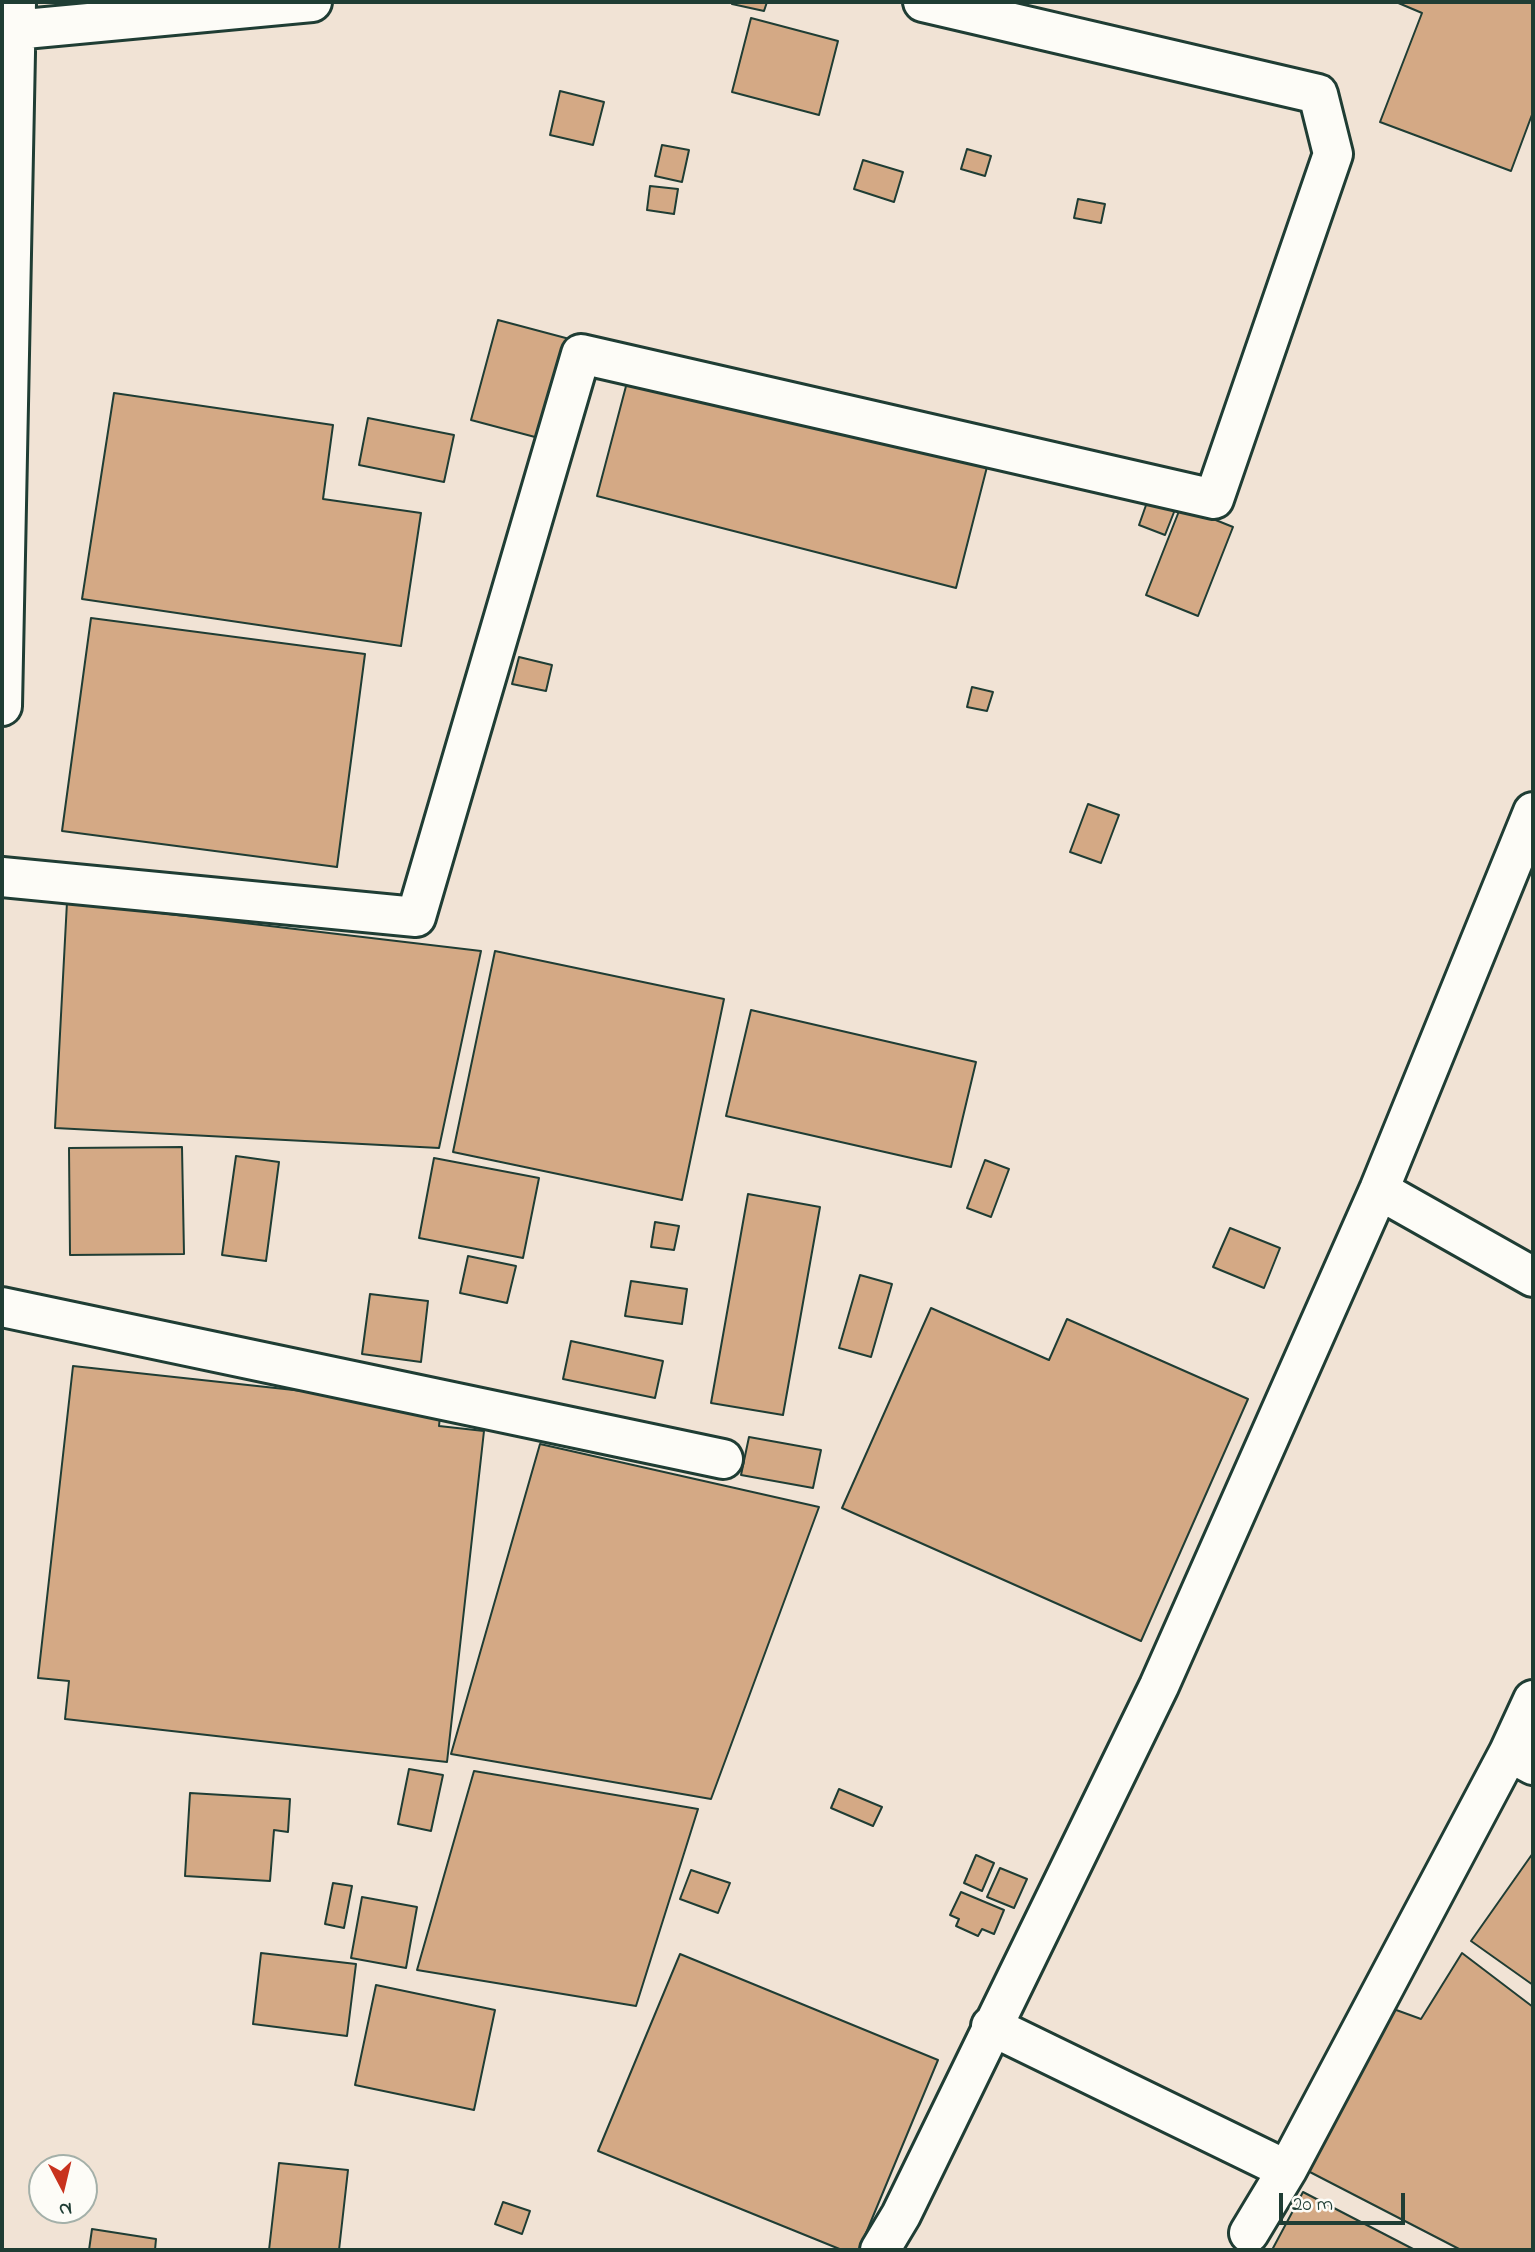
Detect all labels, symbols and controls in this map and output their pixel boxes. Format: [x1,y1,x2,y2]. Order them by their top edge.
north arrow [28,2154,98,2224]
scale bar [1283,2178,1409,2222]
text: 20 m [1292,2190,1333,2220]
text: N [57,2194,73,2223]

